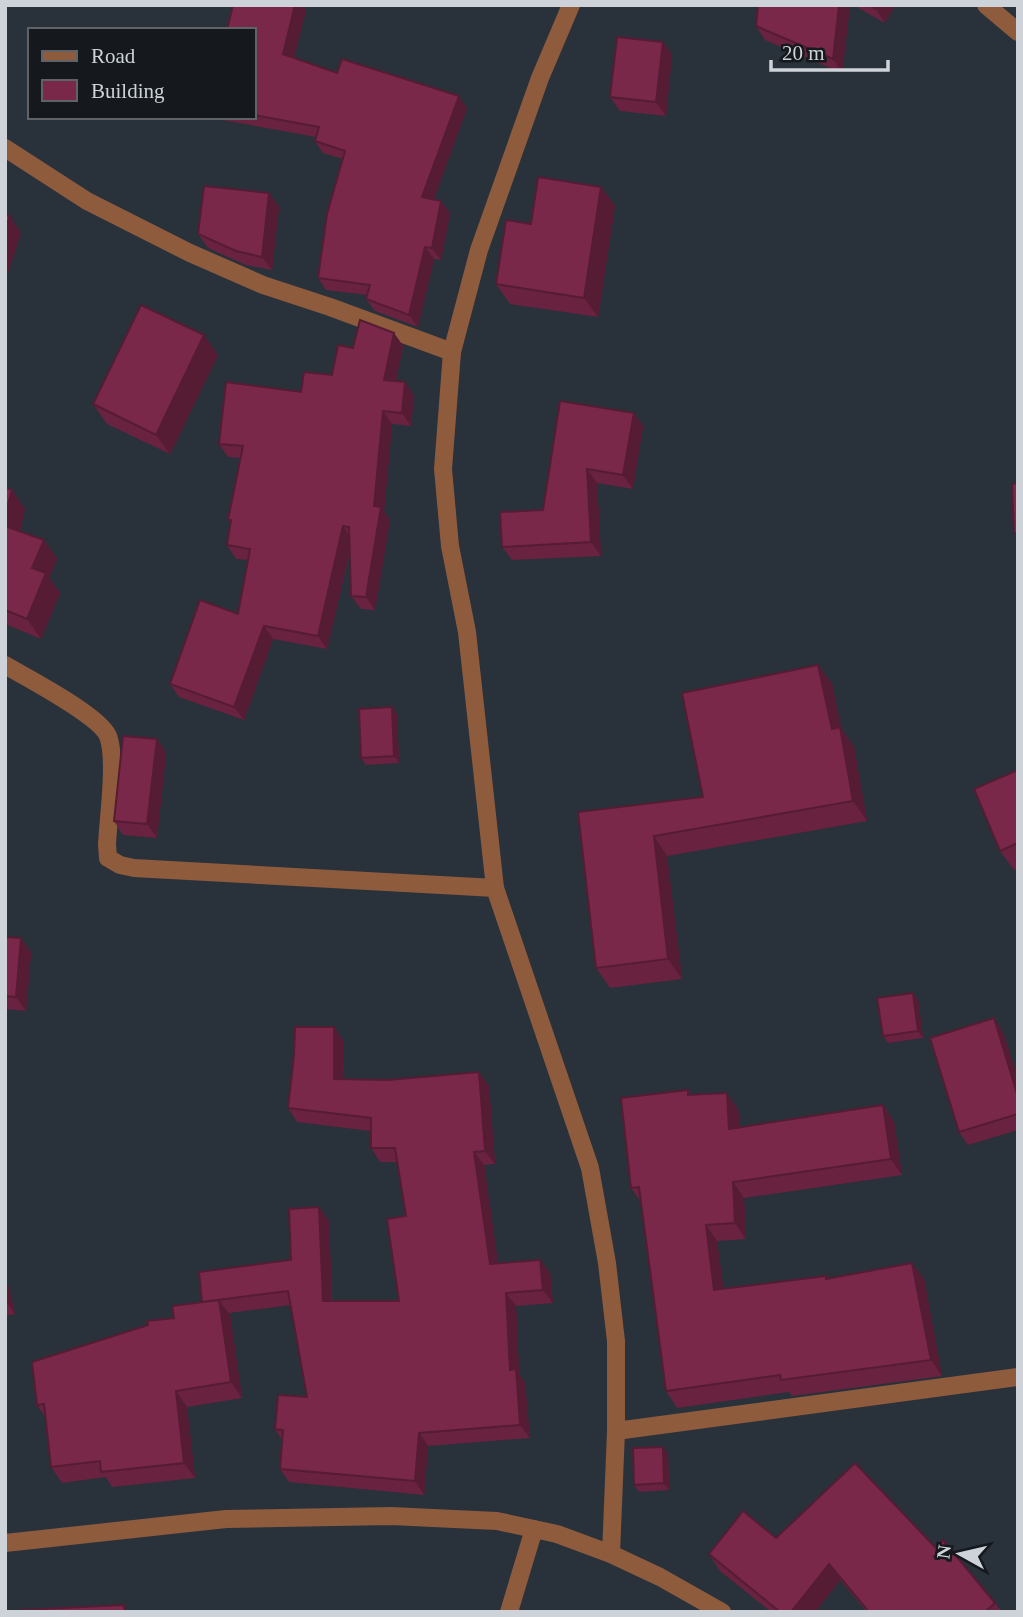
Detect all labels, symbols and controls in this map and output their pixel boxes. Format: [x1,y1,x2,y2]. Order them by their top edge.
legend [28,28,256,119]
scale bar [771,28,888,72]
text: 20 m [782,41,825,65]
text: Road [91,44,136,68]
text: Building [91,79,165,103]
north arrow [925,1519,995,1589]
text: N [932,1543,955,1560]

